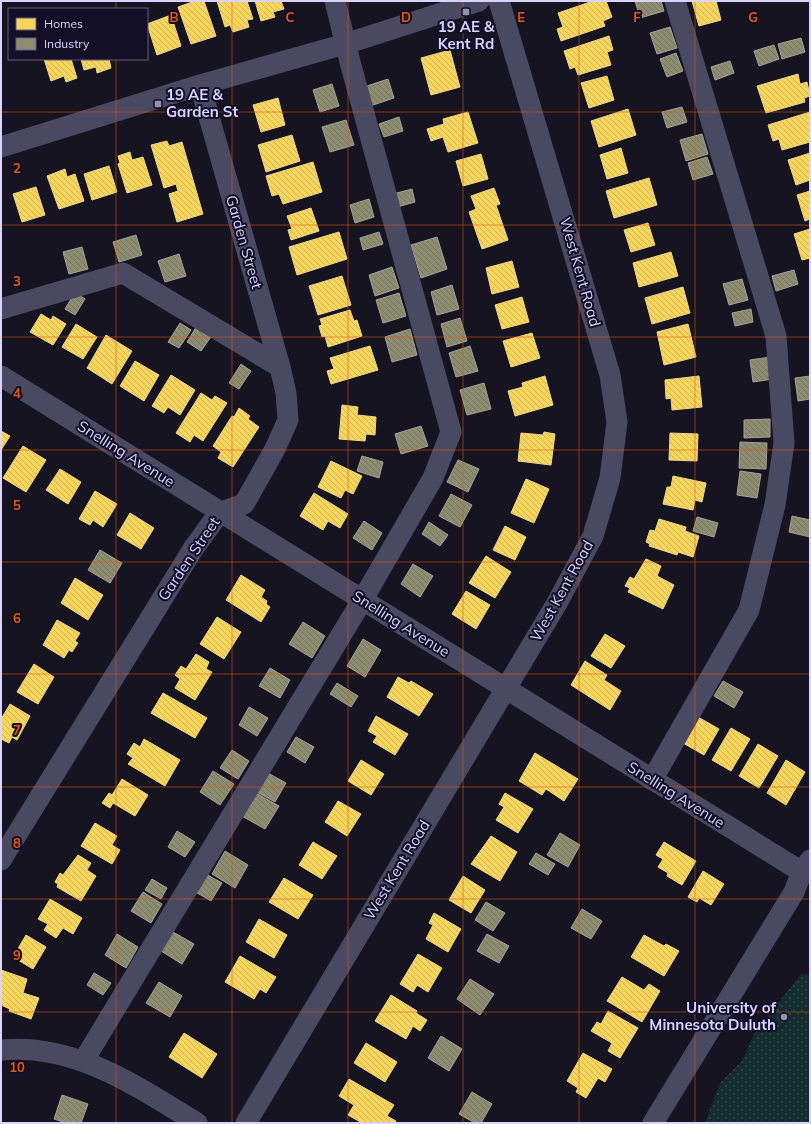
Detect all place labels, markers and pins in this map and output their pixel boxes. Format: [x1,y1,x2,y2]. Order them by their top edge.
marker: 19 AE & Kent Rd [461,7,471,17]
place label: 19 AE & Kent Rd [438,17,495,53]
place label: 19 AE & Garden St [166,85,238,121]
marker: 19 AE & Garden St [153,99,163,109]
place label: University of Minnesota Duluth [649,998,776,1034]
marker: University of Minnesota Duluth [779,1012,789,1022]

